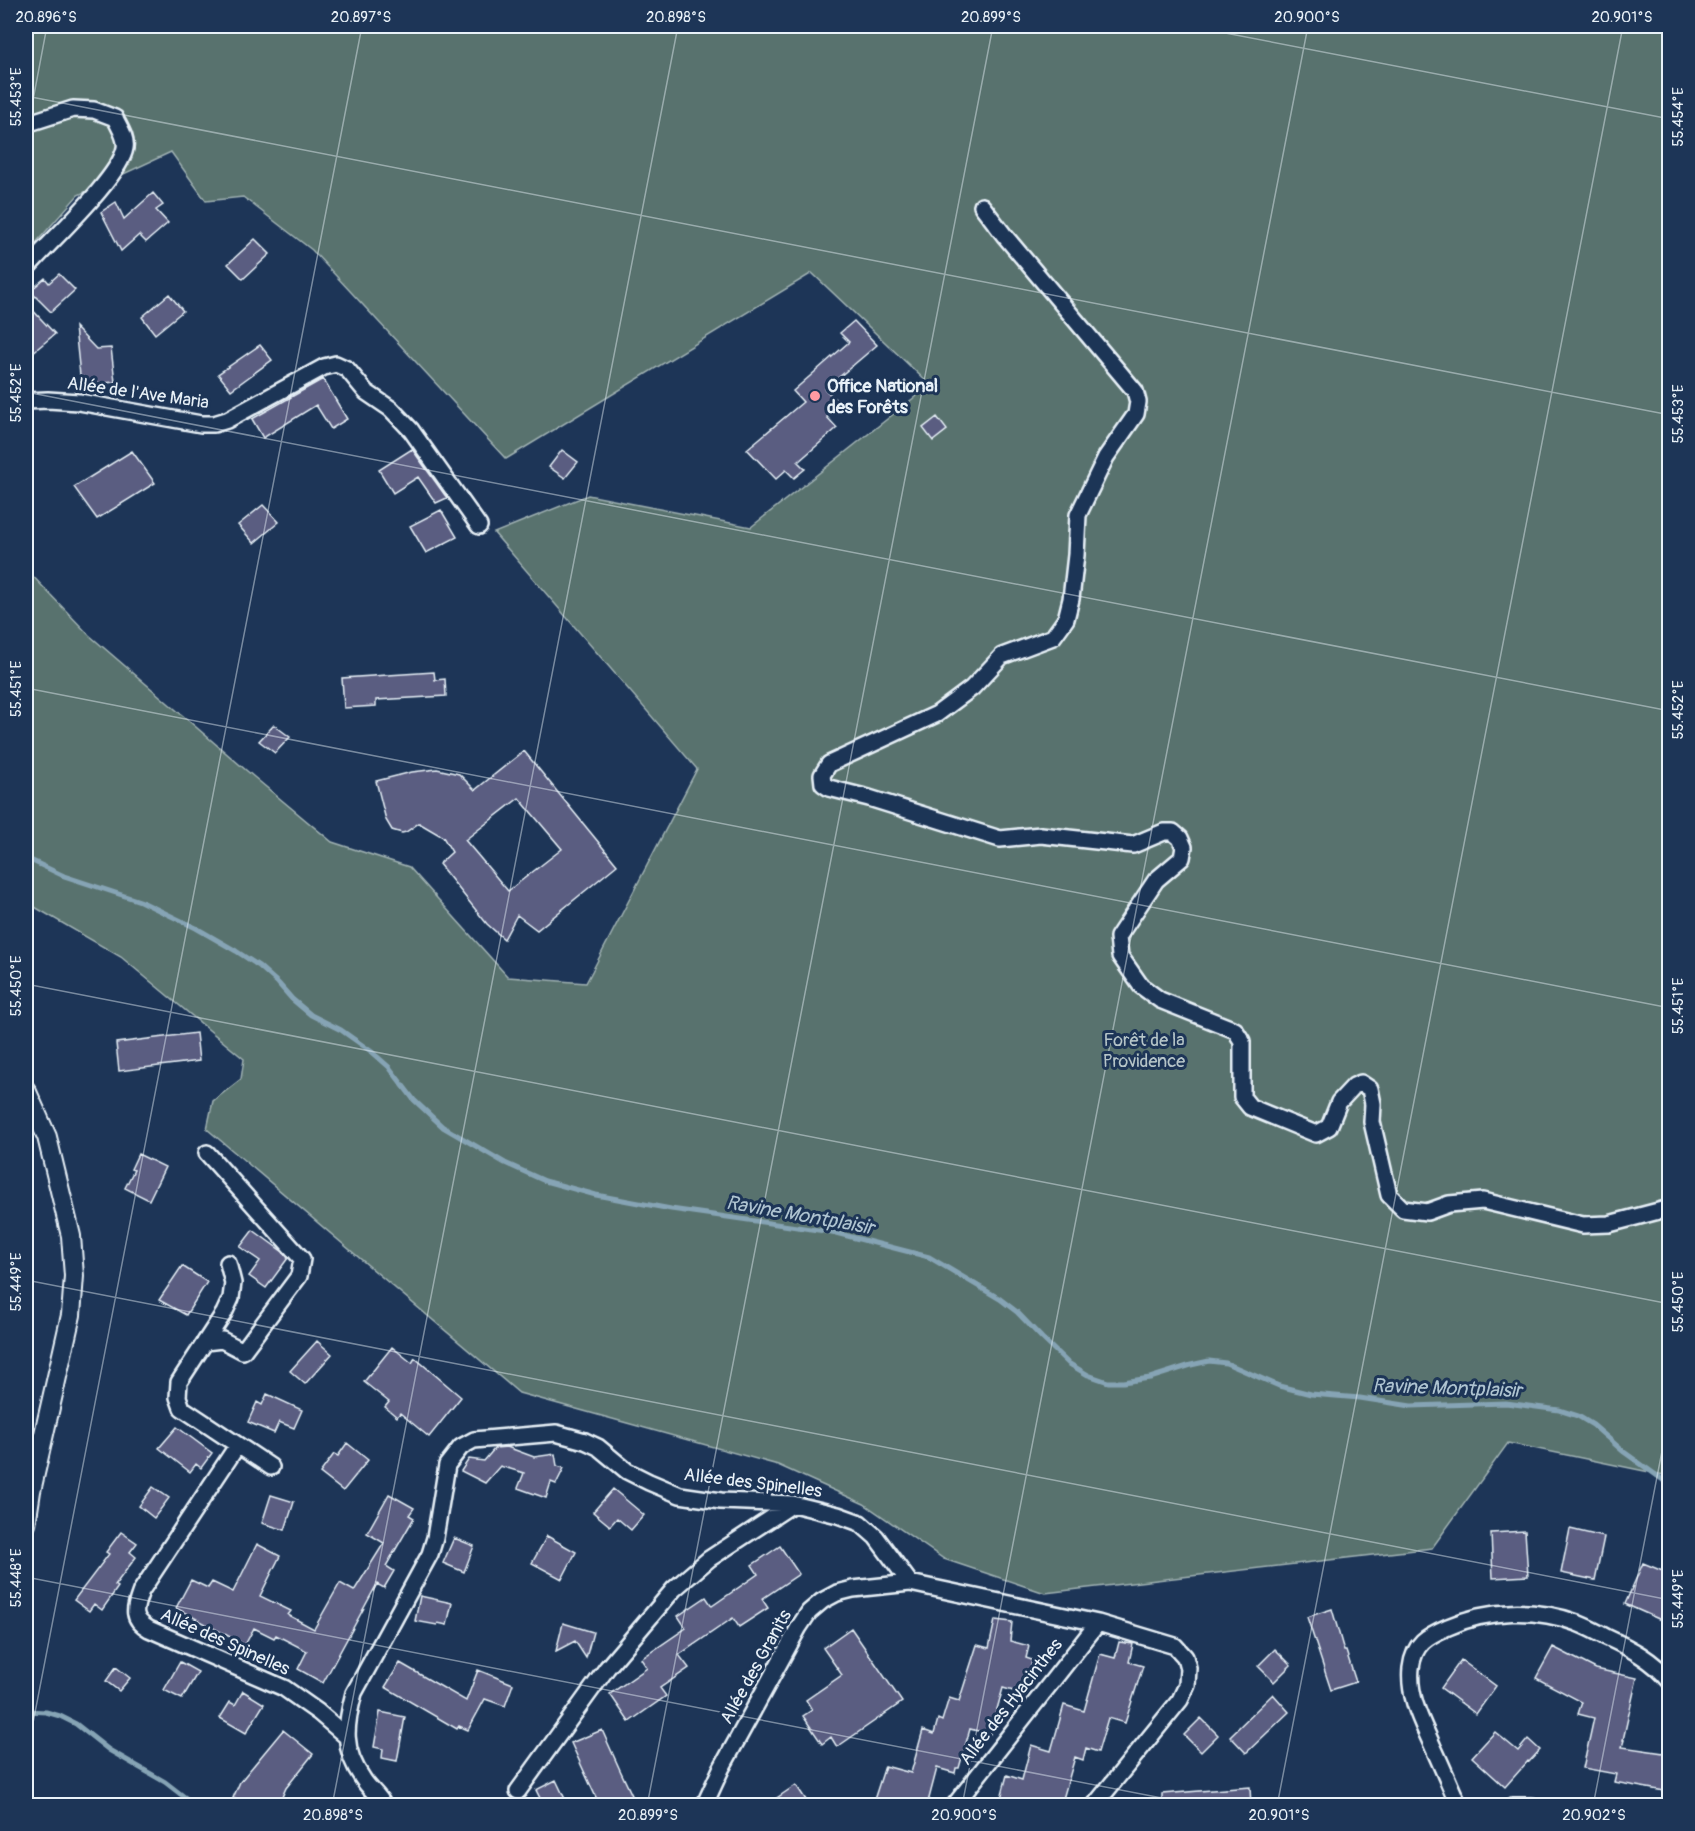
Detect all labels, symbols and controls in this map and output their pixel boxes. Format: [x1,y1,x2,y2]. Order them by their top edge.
text: 20.896°S [15,8,77,27]
text: 20.897°S [331,8,391,27]
text: 20.898°S [646,8,706,27]
text: 20.899°S [961,8,1021,27]
text: 20.900°S [1274,8,1340,27]
text: 20.901°S [1591,8,1653,27]
text: 55.453°E [7,67,26,127]
text: 55.454°E [1669,87,1688,147]
text: 55.452°E [7,363,26,423]
street label: Allée de l'Ave Maria [66,372,210,414]
place label: Office National des Forêts [827,375,938,419]
text: 55.453°E [1669,384,1688,444]
marker: Office National des Forêts [808,389,822,403]
text: 55.451°E [7,661,26,717]
text: 55.452°E [1669,680,1688,740]
text: 55.450°E [7,955,26,1017]
text: 55.451°E [1669,978,1688,1034]
park label: Forêt de la Providence [1103,1029,1185,1073]
water label: Ravine Montplaisir [724,1190,879,1241]
text: 55.449°E [7,1252,26,1312]
text: 55.450°E [1669,1271,1688,1333]
water label: Ravine Montplaisir [1372,1373,1525,1403]
street label: Allée des Spinelles [683,1463,823,1503]
text: 55.448°E [7,1548,26,1607]
text: 55.449°E [1669,1569,1688,1629]
street label: Allée des Spinelles [157,1603,293,1681]
street label: Allée des Granits [715,1606,797,1728]
street label: Allée des Hyacinthes [954,1634,1068,1770]
text: 20.898°S [303,1806,363,1825]
text: 20.899°S [618,1806,678,1825]
text: 20.900°S [931,1806,997,1825]
text: 20.901°S [1248,1806,1310,1825]
text: 20.902°S [1562,1806,1626,1825]

